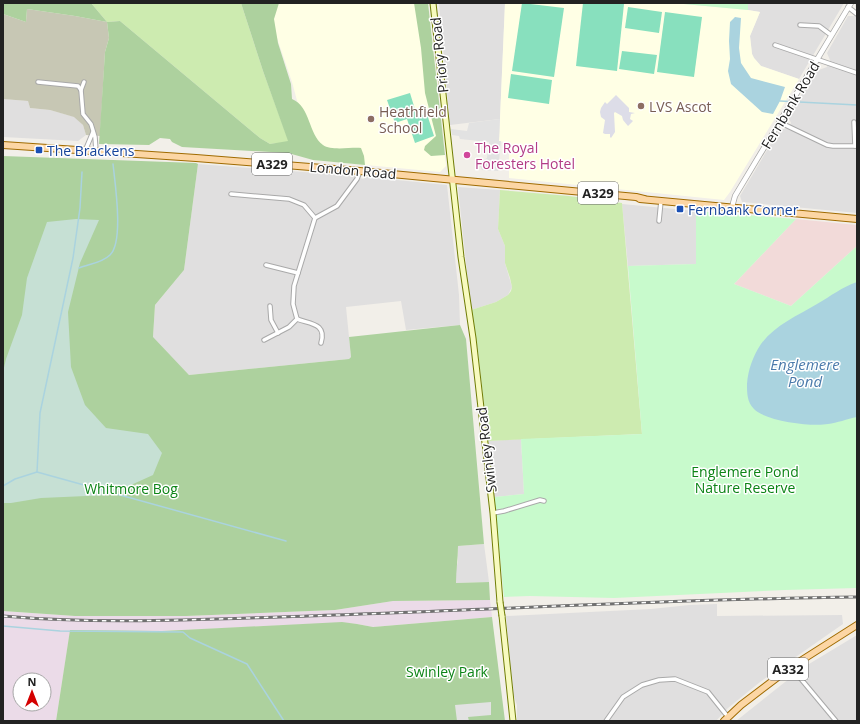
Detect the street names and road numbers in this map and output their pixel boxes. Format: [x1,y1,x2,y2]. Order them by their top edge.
street label: Priory Road [426,16,452,94]
street label: Fernbank Road [756,58,824,152]
road number: A329 [252,153,292,175]
street label: London Road [309,157,397,183]
road number: A329 [578,182,618,204]
street label: Swinley Road [471,406,501,494]
road number: A332 [768,658,808,680]

